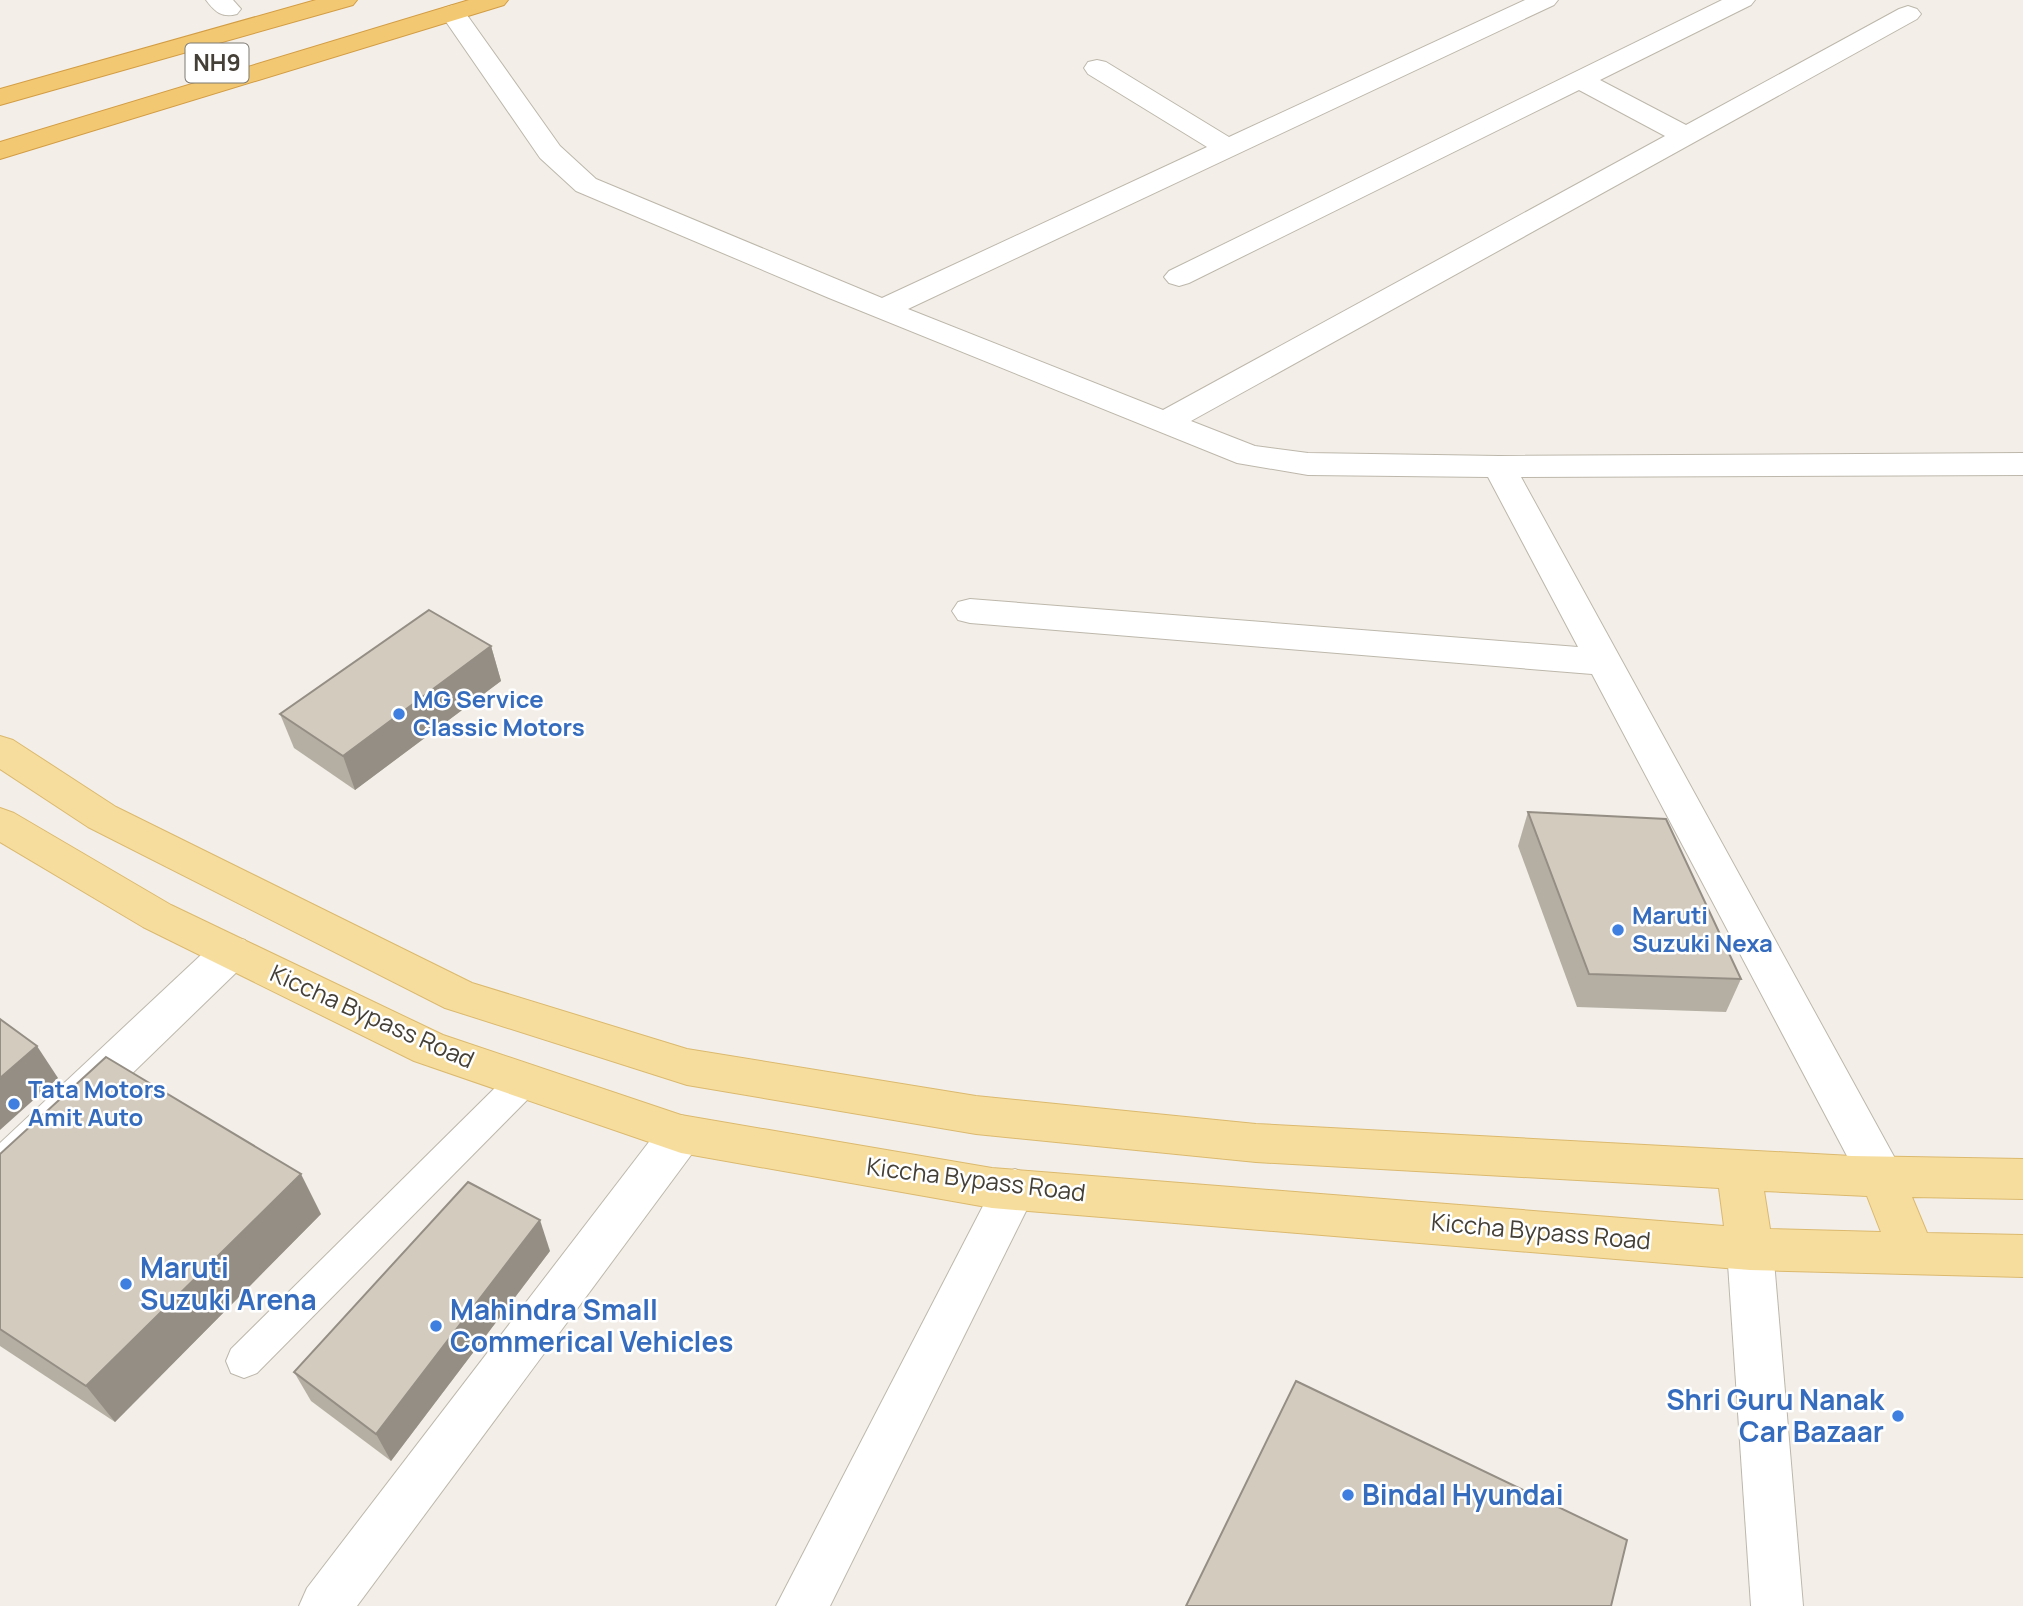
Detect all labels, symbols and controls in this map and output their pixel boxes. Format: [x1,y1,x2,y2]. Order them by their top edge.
road number: NH9 [186,44,248,82]
place label: MG Service Classic Motors [413,682,585,743]
marker: MG Service Classic Motors [391,706,407,722]
place label: Maruti Suzuki Nexa [1632,898,1773,959]
marker: Maruti Suzuki Nexa [1610,922,1626,938]
street label: Kiccha Bypass Road [265,956,480,1075]
place label: Tata Motors Amit Auto [28,1072,166,1133]
marker: Tata Motors Amit Auto [6,1096,22,1112]
street label: Kiccha Bypass Road [865,1149,1087,1208]
street label: Kiccha Bypass Road [1430,1204,1652,1257]
place label: Maruti Suzuki Arena [140,1248,317,1318]
marker: Maruti Suzuki Arena [118,1276,134,1292]
place label: Mahindra Small Commerical Vehicles [450,1290,733,1360]
marker: Mahindra Small Commerical Vehicles [428,1318,444,1334]
place label: Shri Guru Nanak Car Bazaar [1666,1380,1885,1450]
marker: Shri Guru Nanak Car Bazaar [1890,1408,1906,1424]
place label: Bindal Hyundai [1362,1475,1564,1513]
marker: Bindal Hyundai [1340,1487,1356,1503]

